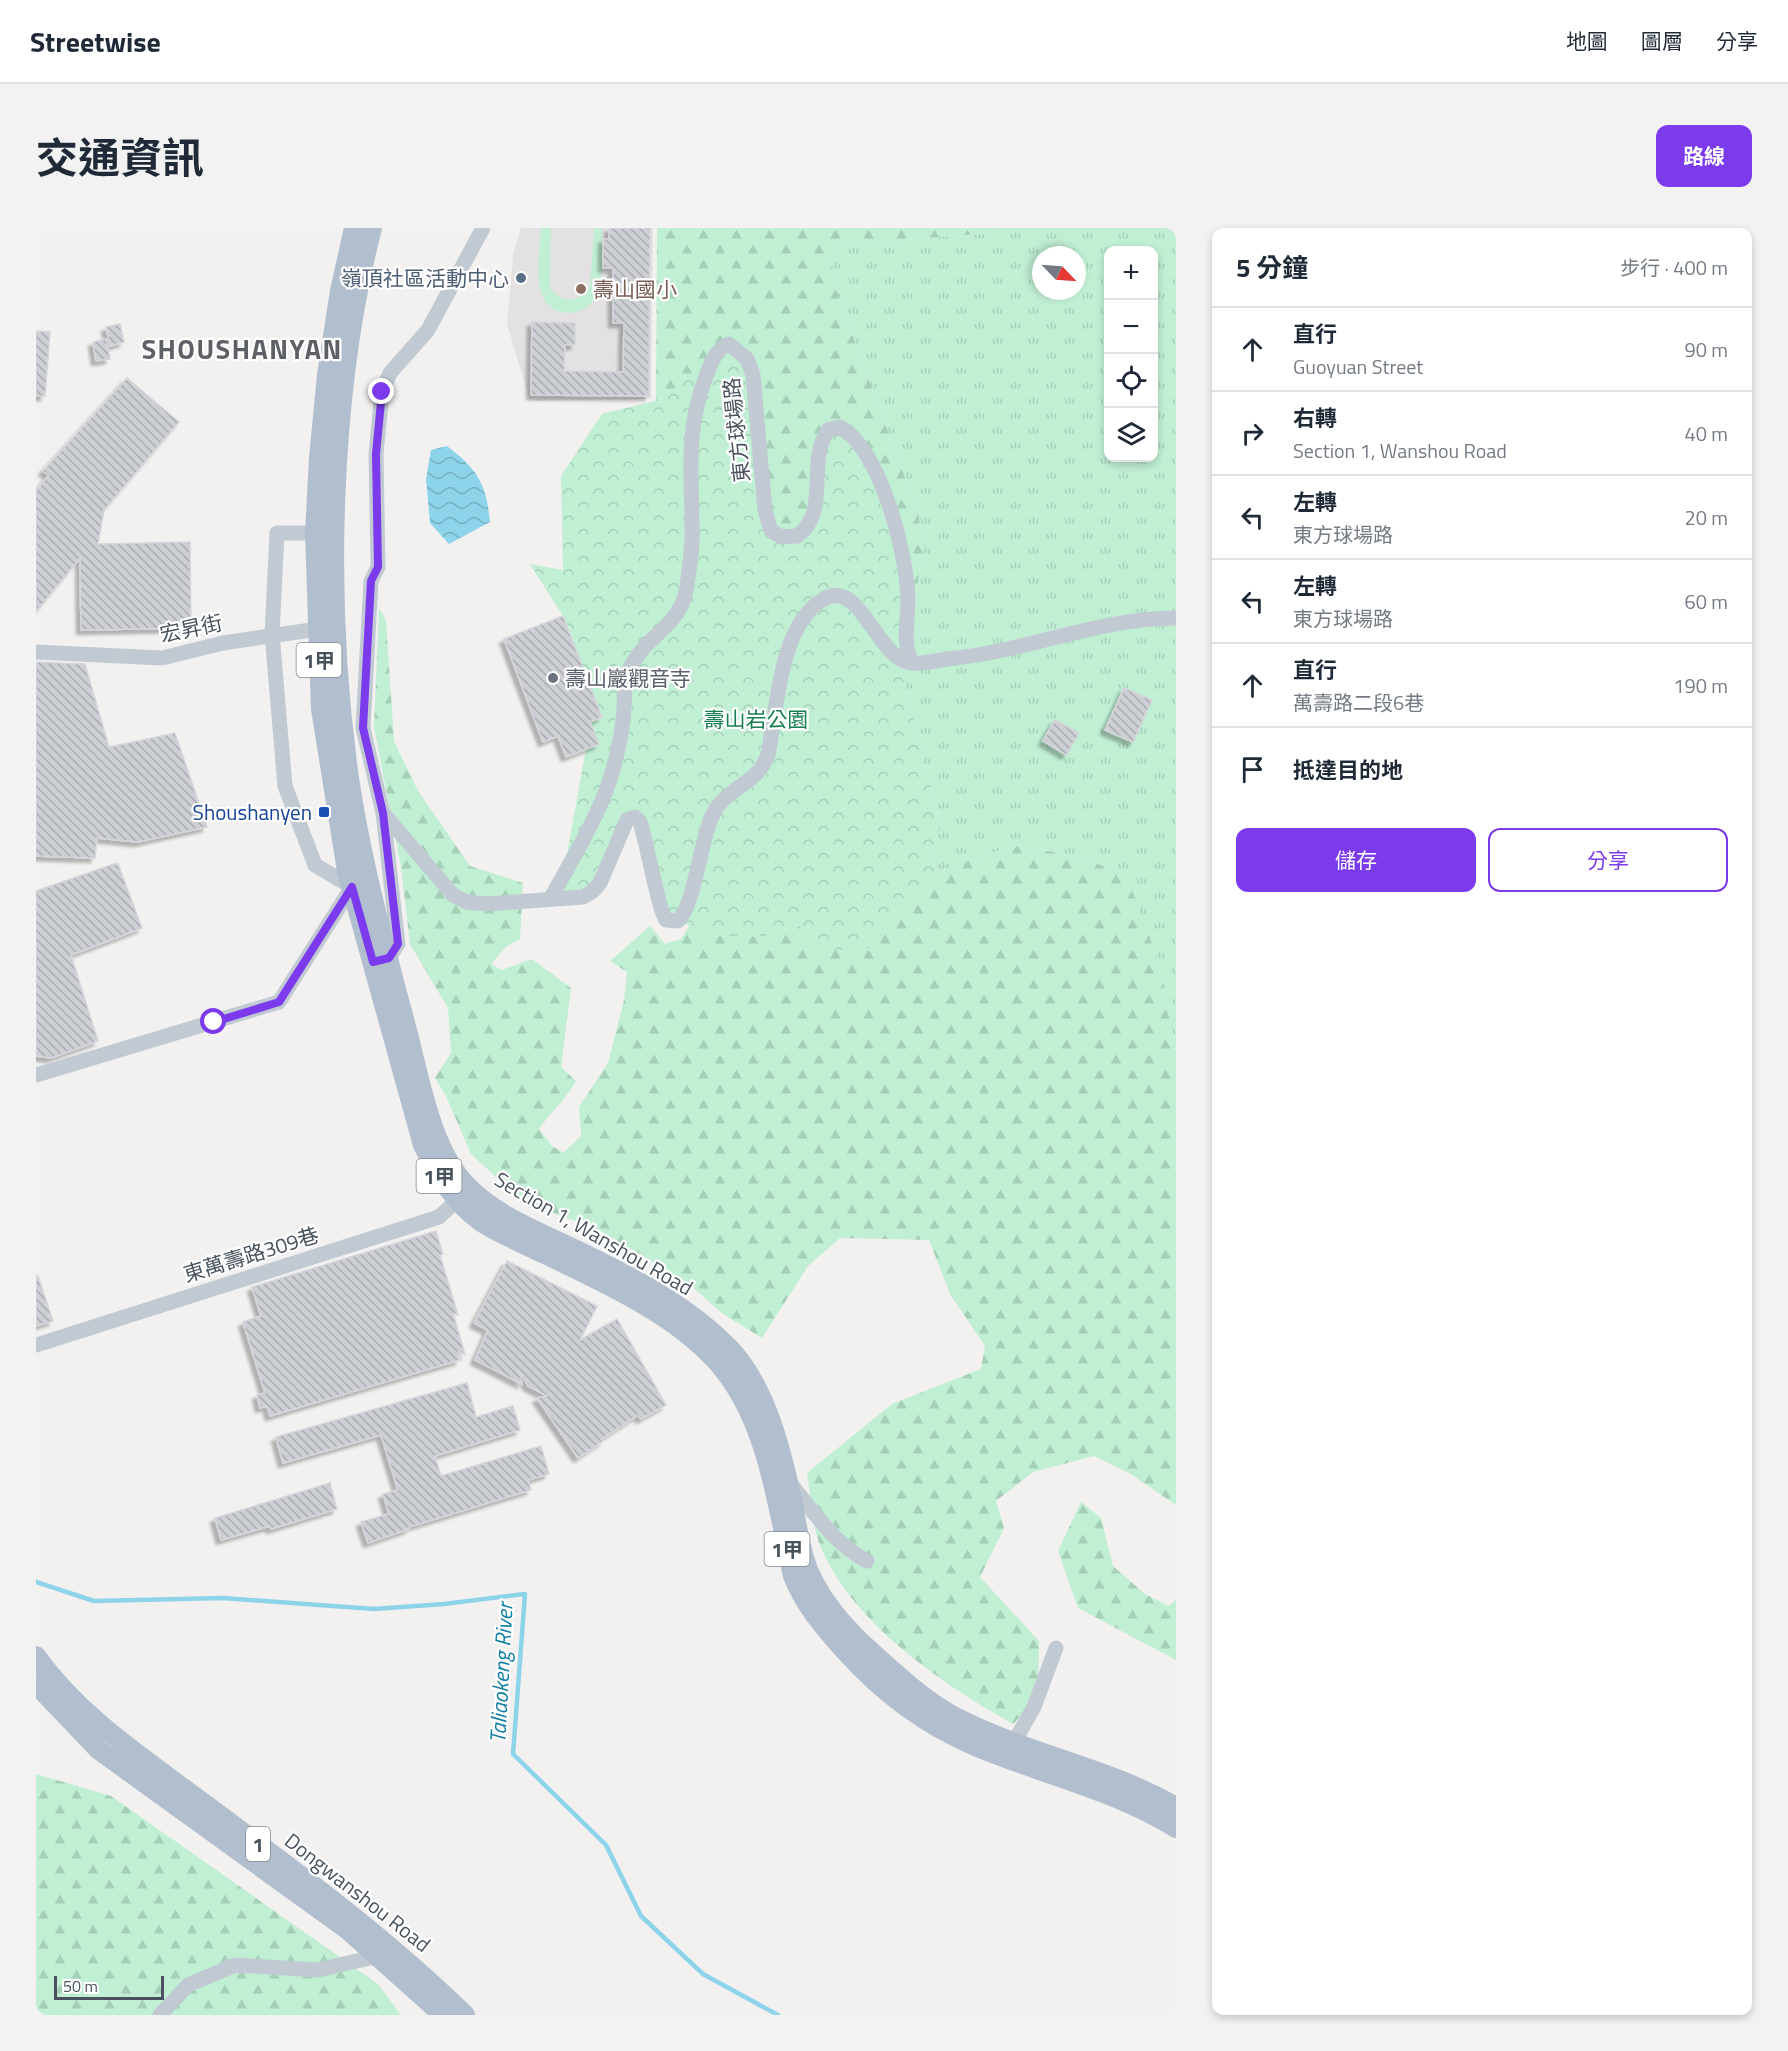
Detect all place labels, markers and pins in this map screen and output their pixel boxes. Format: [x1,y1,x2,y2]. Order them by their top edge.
place label: 嶺頂社區活動中心 [341,262,509,294]
marker: 嶺頂社區活動中心 [514,271,528,285]
place label: 壽山國小 [593,273,677,305]
marker: 壽山國小 [574,282,588,296]
place label: 壽山巖觀音寺 [565,662,691,694]
marker: 壽山巖觀音寺 [546,671,560,685]
place label: Shoushanyen [193,796,312,828]
marker: Shoushanyen [317,805,331,819]

